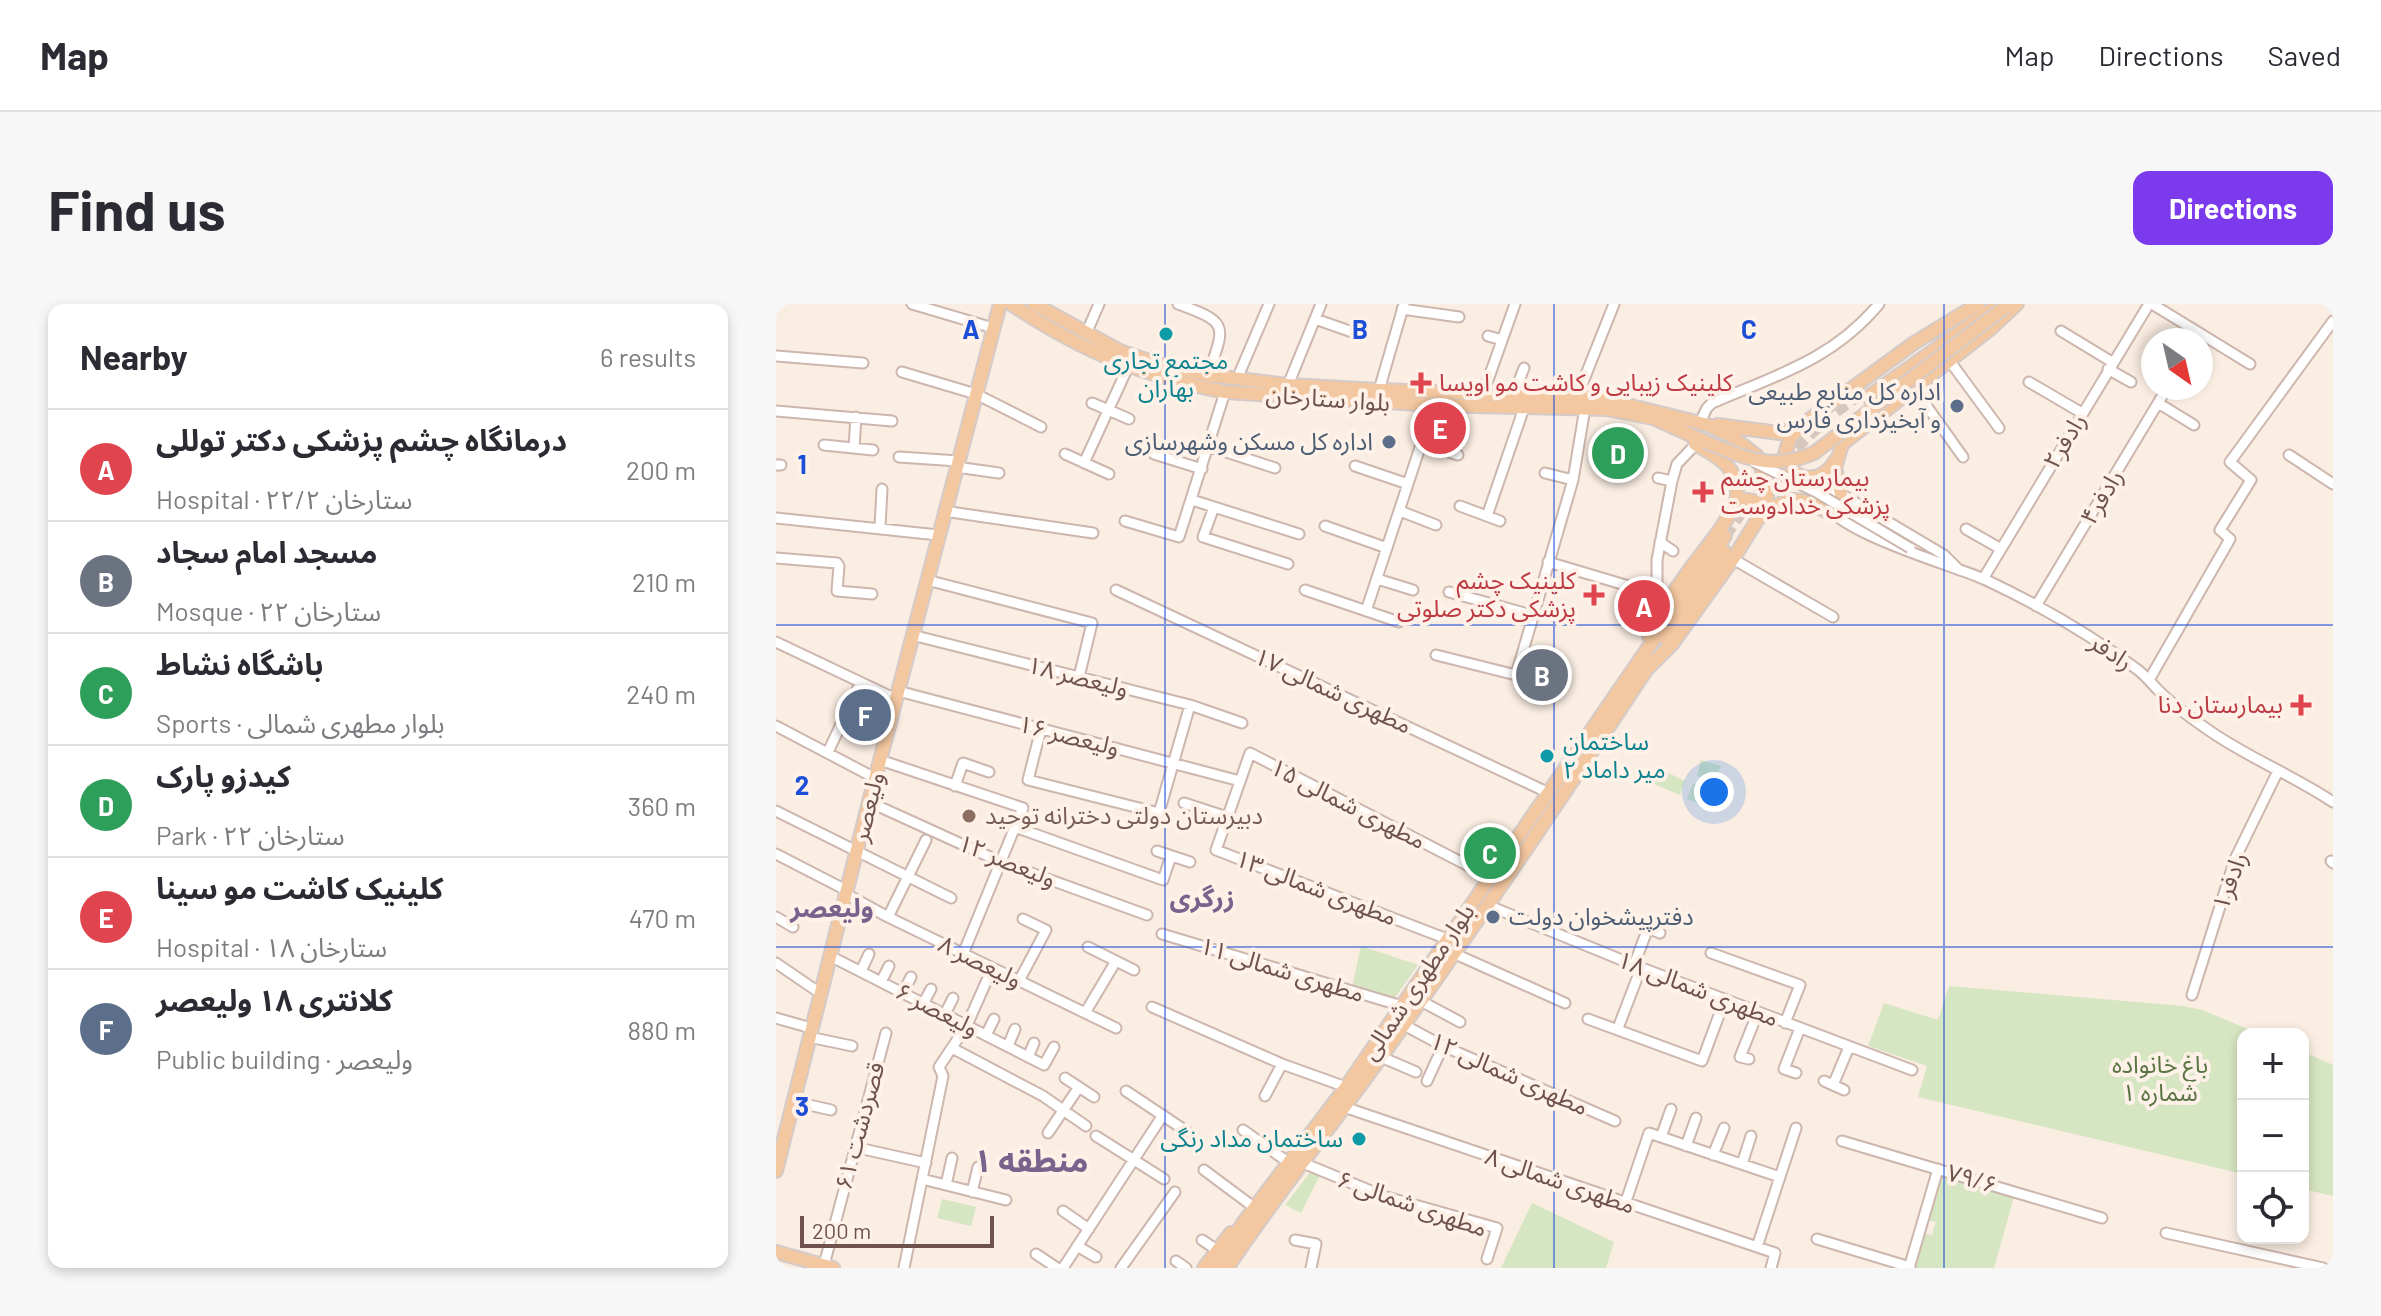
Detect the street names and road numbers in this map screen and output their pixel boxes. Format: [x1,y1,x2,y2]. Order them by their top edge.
street label: بلوار ستارخان [1265,379,1391,417]
street label: رادفر۲ [2036,407,2092,474]
street label: رادفر۴ [2073,463,2129,530]
street label: رادفر [2083,625,2139,676]
street label: ۱۷ مطهری شمالی [1250,641,1417,740]
street label: ۱۸ ولیعصر [1025,649,1132,703]
street label: ۱۶ ولیعصر [1016,708,1123,762]
street label: ۱۵ مطهری شمالی [1266,751,1431,855]
street label: ولیعصر [844,769,890,846]
street label: ۱۲ ولیعصر [954,827,1061,893]
street label: ۱۳ مطهری شمالی [1232,843,1401,932]
street label: رادفر۱ [2205,848,2253,914]
street label: بلوار مطهرى شمالى [1354,898,1481,1065]
street label: ۸ ولیعصر [934,928,1027,994]
street label: ۱۱ مطهری شمالی [1197,930,1368,1008]
street label: ۱۸ مطهری شمالی [1614,944,1783,1033]
street label: ۶ ولیعصر [891,975,984,1043]
street label: ۱۲ مطهری شمالی [1426,1025,1593,1121]
street label: ۶۱ قصردشت [828,1059,890,1193]
street label: ۸ مطهری شمالی [1481,1140,1639,1220]
street label: ۷۹/۶ [1944,1157,2001,1198]
street label: ۶ مطهری شمالی [1333,1163,1491,1243]

